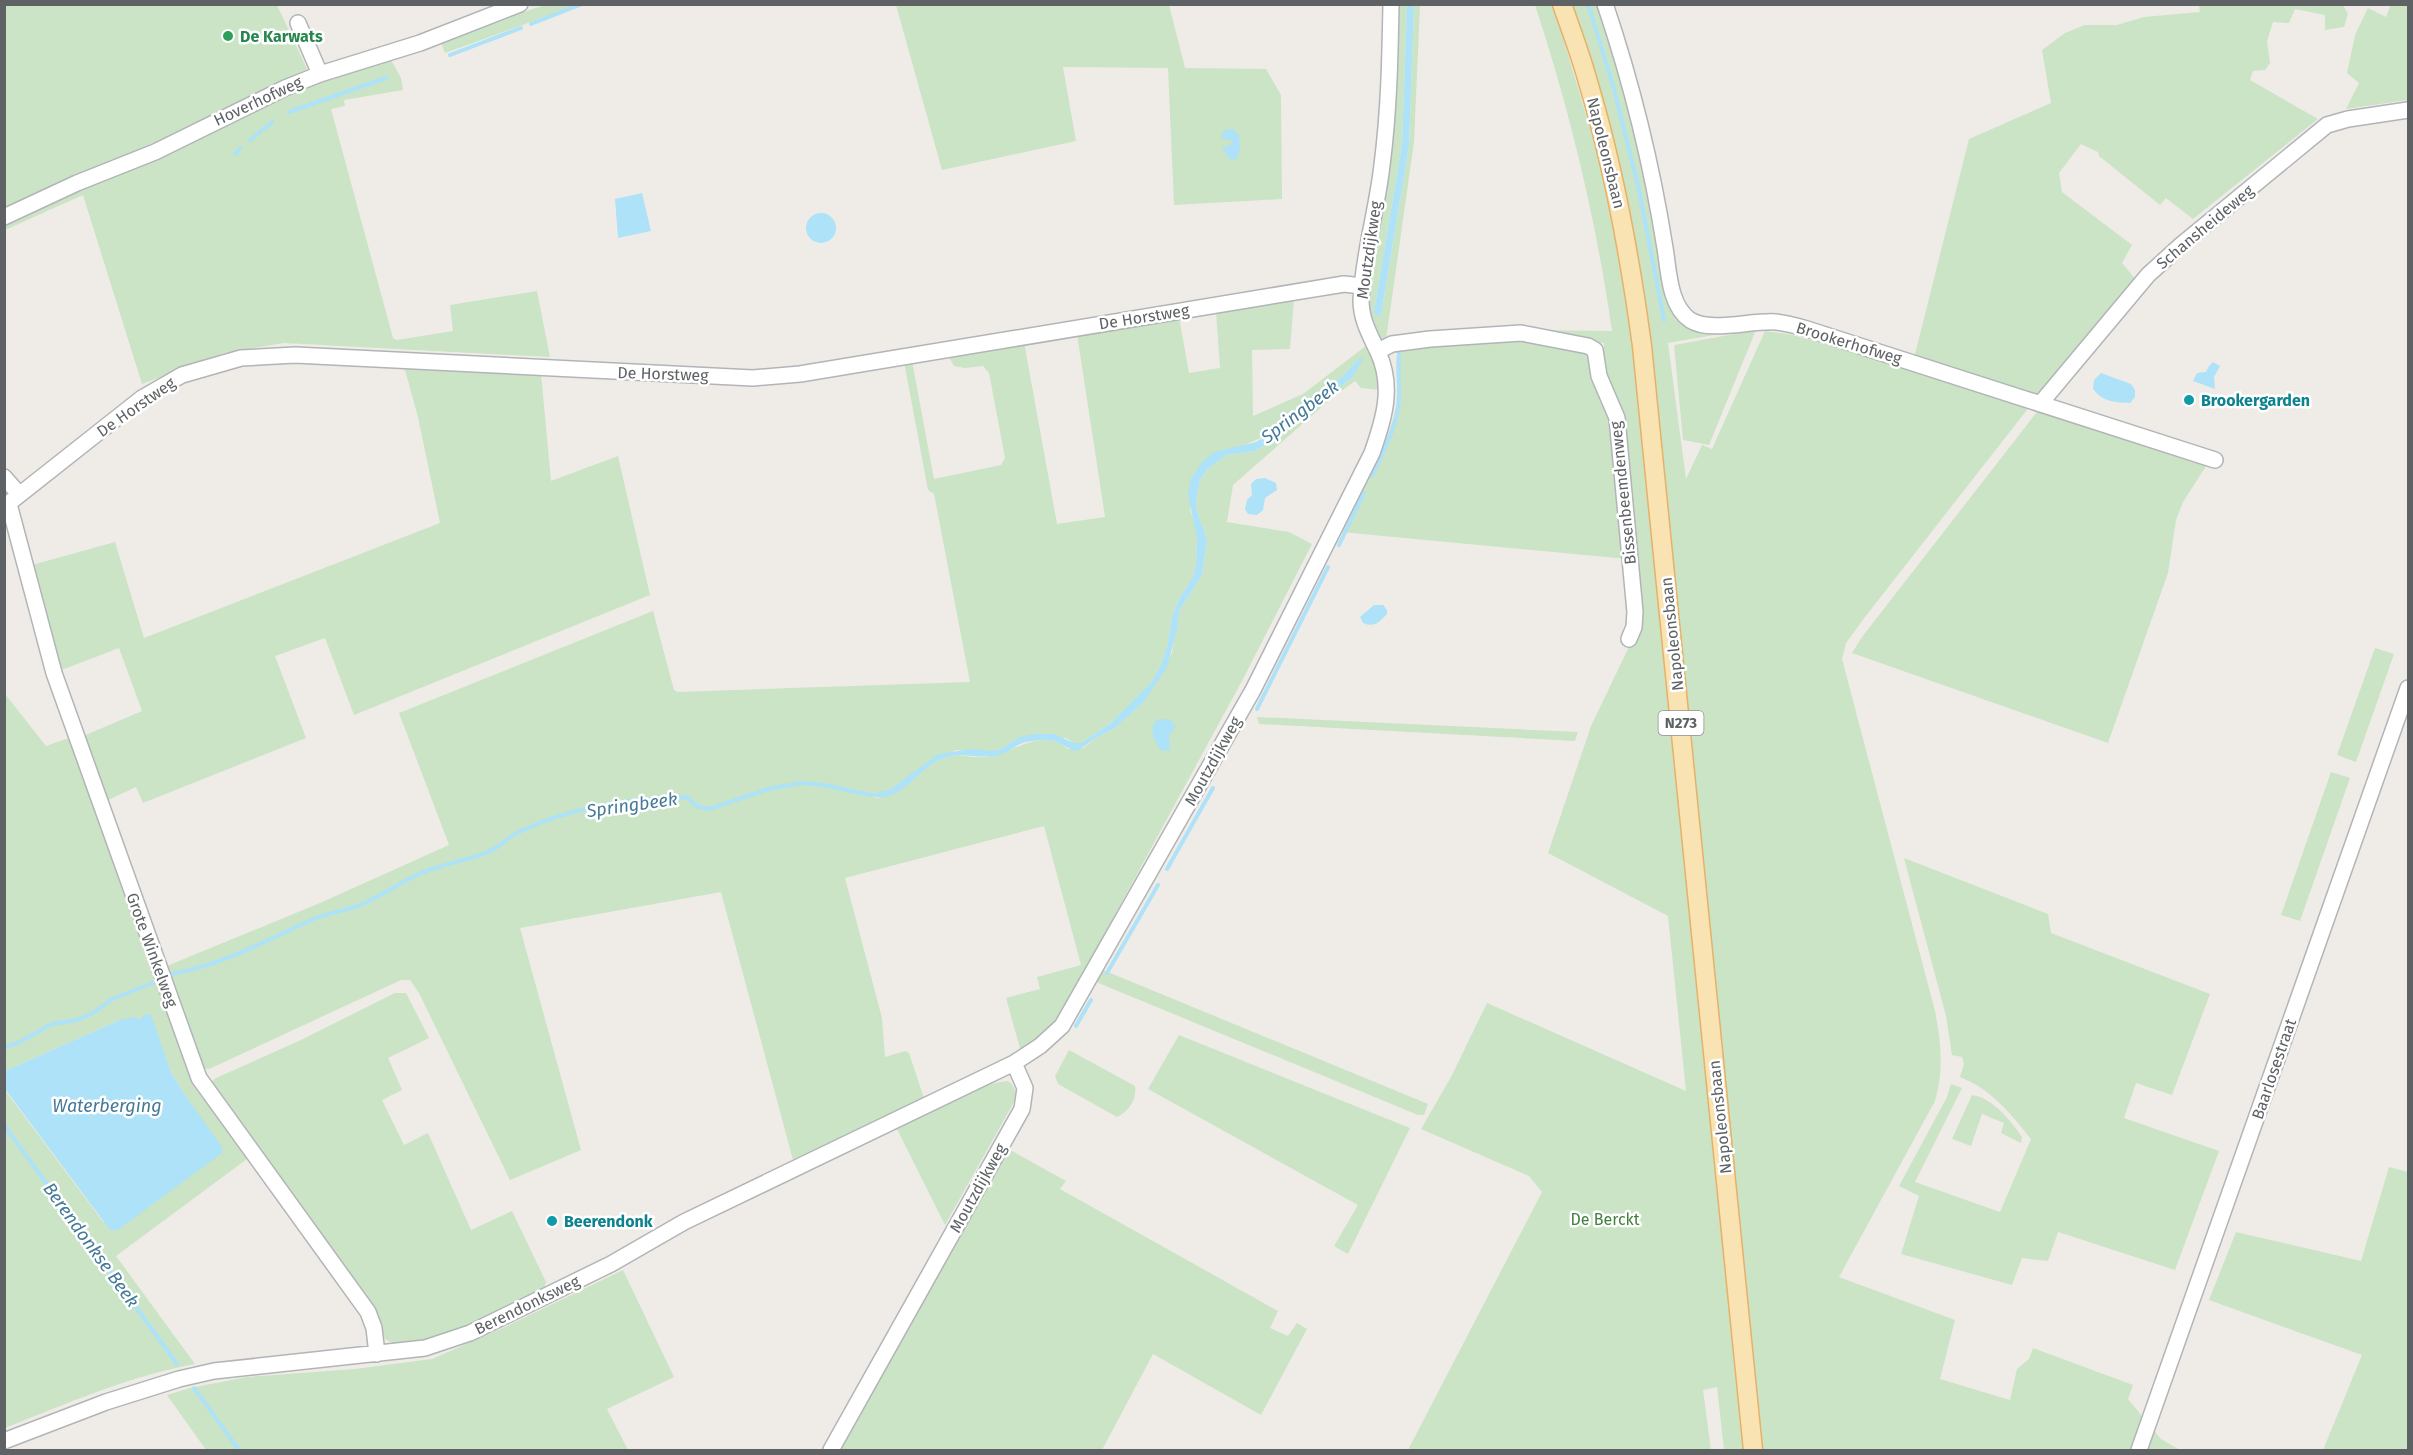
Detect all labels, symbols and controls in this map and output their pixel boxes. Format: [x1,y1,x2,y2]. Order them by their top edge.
place label: De Karwats [240,27,323,46]
marker: De Karwats [221,29,235,43]
street label: Hoverhofweg [211,72,306,130]
street label: Napoleonsbaan [1583,95,1629,211]
street label: Schansheideweg [2153,180,2258,273]
street label: Moutzdijkweg [1353,199,1385,300]
street label: De Horstweg [1097,300,1191,334]
street label: Brookerhofweg [1794,318,1905,368]
street label: De Horstweg [617,363,710,385]
street label: De Horstweg [93,373,179,441]
water label: Springbeek [1256,376,1343,449]
place label: Brookergarden [2201,391,2310,410]
marker: Brookergarden [2182,393,2196,407]
street label: Bissenbeemdenweg [1606,420,1640,566]
street label: Napoleonsbaan [1657,576,1687,692]
road number: N273 [1658,711,1704,735]
street label: Moutzdijkweg [1181,712,1246,809]
water label: Springbeek [584,788,679,822]
street label: Grote Winkelweg [122,890,182,1011]
street label: Baarlosestraat [2248,1016,2300,1122]
street label: Napoleonsbaan [1705,1059,1735,1175]
water label: Waterberging [52,1095,162,1117]
street label: Moutzdijkweg [946,1139,1011,1236]
water label: Berendonkse Beek [38,1178,144,1312]
park label: De Berckt [1570,1210,1640,1229]
place label: Beerendonk [564,1212,653,1231]
marker: Beerendonk [545,1214,559,1228]
street label: Berendonksweg [471,1271,583,1339]

